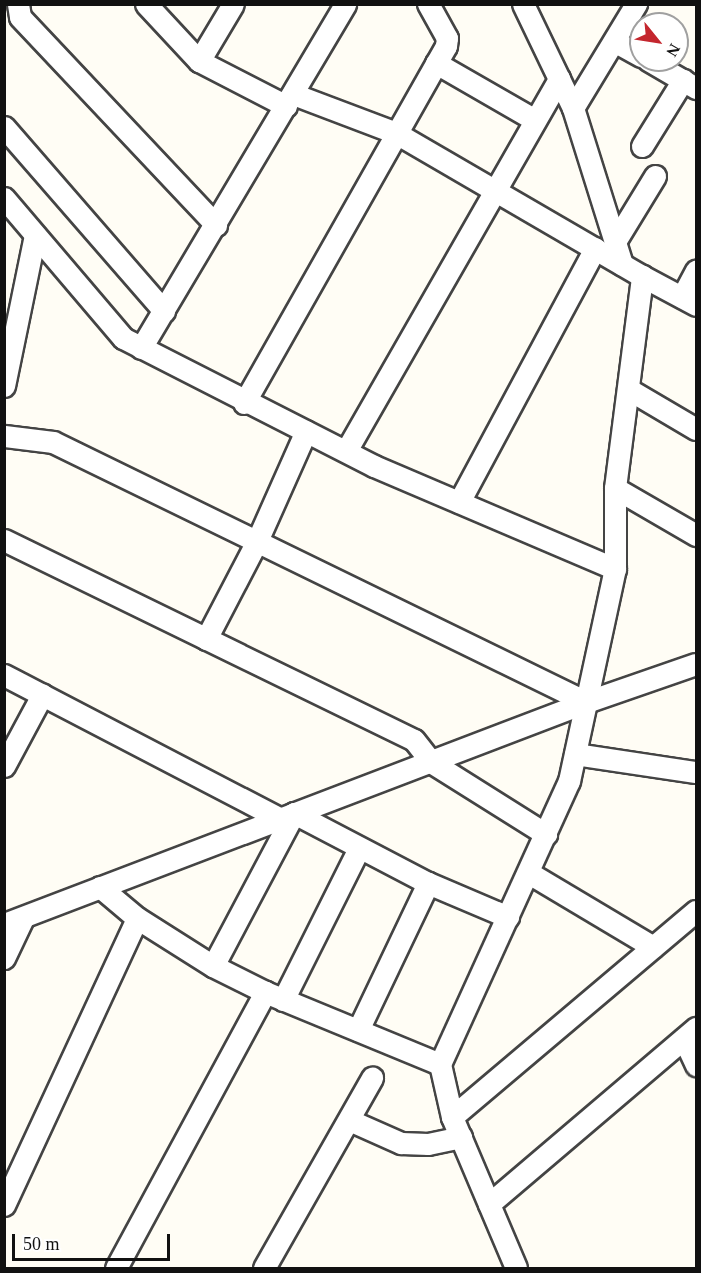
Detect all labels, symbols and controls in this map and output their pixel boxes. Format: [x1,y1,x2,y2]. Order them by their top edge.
north arrow [629,12,689,72]
text: N [663,41,684,60]
scale bar [15,1222,172,1260]
text: 50 m [23,1234,60,1254]

